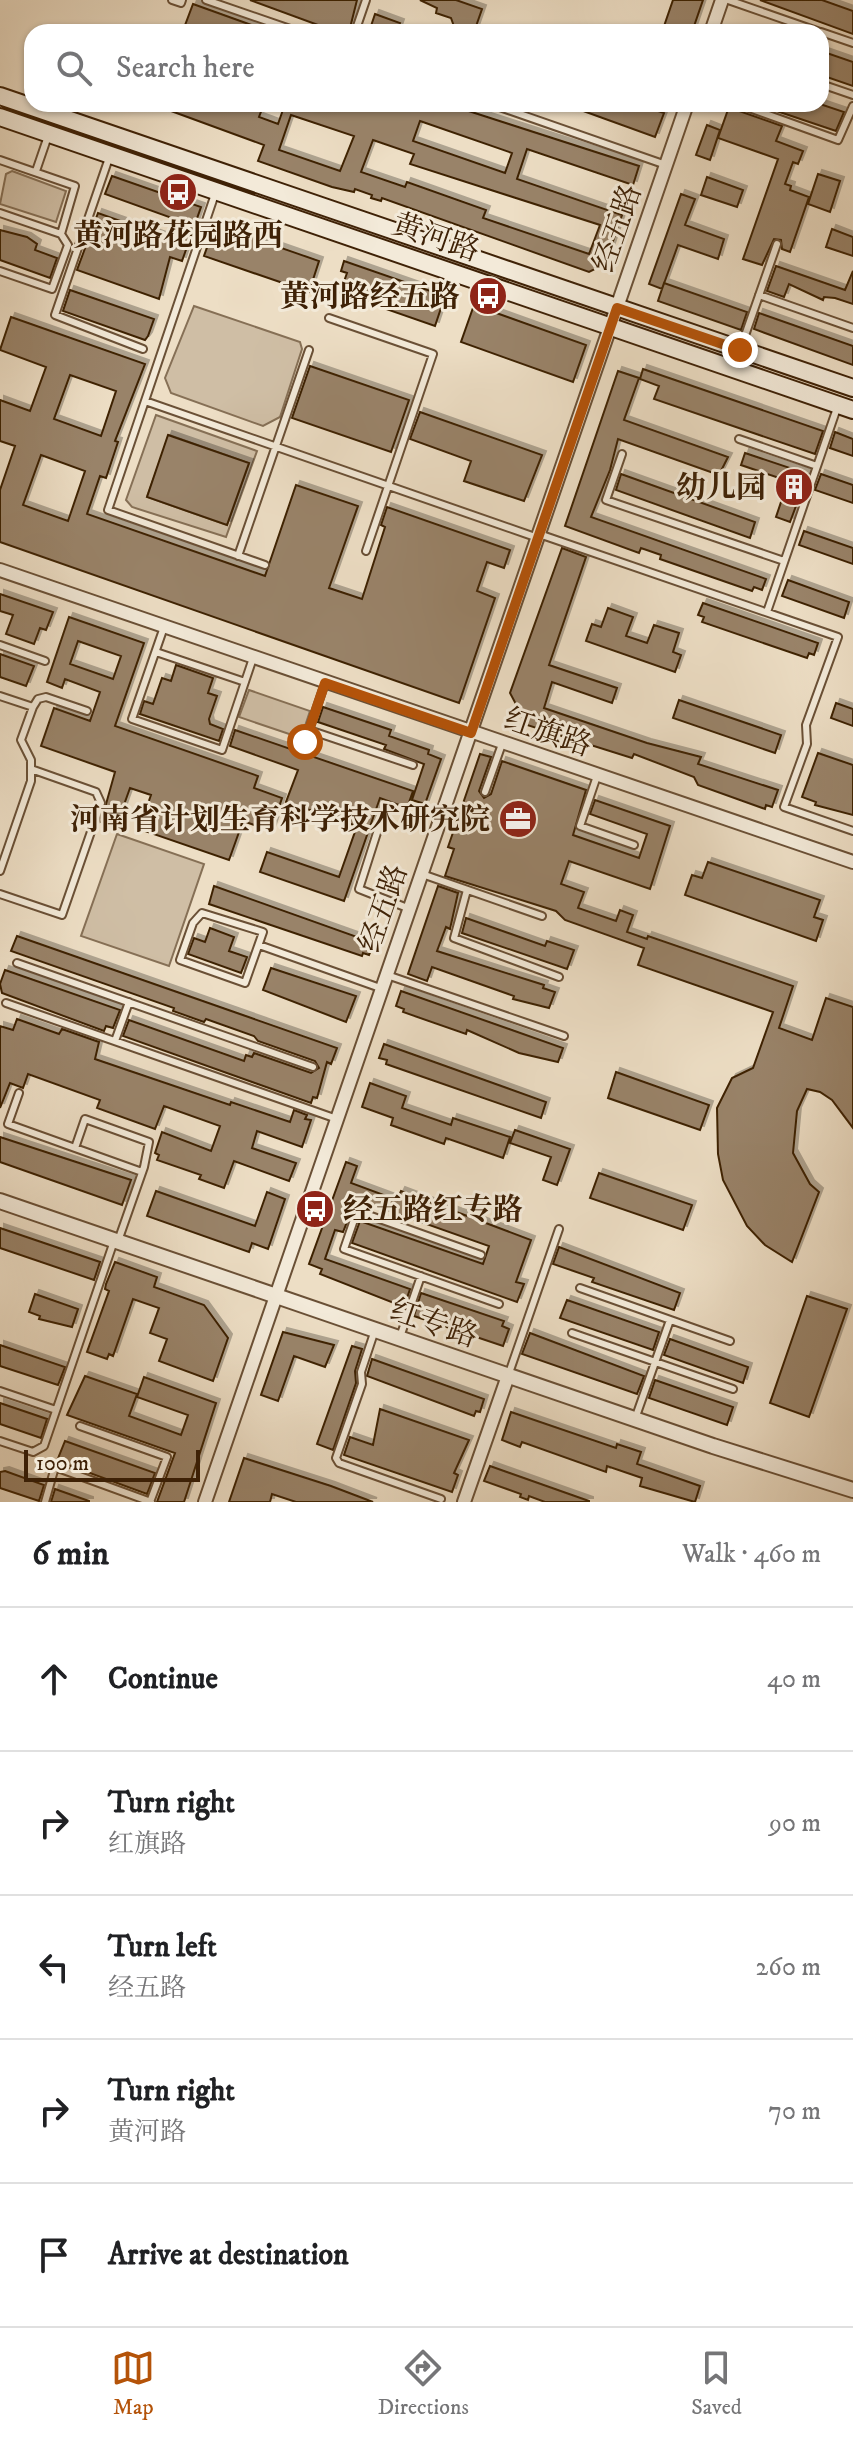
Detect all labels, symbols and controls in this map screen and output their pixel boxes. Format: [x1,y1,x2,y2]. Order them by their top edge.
search box [24,24,829,112]
icon: search [52,46,96,90]
text: Search here [116,50,255,87]
bus stop icon: 黄河路花园路西 [157,171,199,213]
street label: 经五路 [586,180,651,277]
street label: 黄河路 [387,206,484,271]
place label: 黄河路花园路西 [73,218,283,255]
bus stop icon: 黄河路经五路 [467,275,509,317]
place label: 黄河路经五路 [280,279,460,316]
route end [722,332,758,368]
building icon: 幼儿园 [773,466,815,508]
place label: 幼儿园 [676,470,766,507]
street label: 红旗路 [499,701,596,766]
route start [287,724,323,760]
office icon: 河南省计划生育科学技术研究院 [497,798,539,840]
place label: 河南省计划生育科学技术研究院 [70,802,490,839]
street label: 经五路 [352,860,417,957]
bus stop icon: 经五路红专路 [294,1188,336,1230]
place label: 经五路红专路 [343,1192,523,1229]
street label: 红专路 [385,1292,482,1357]
scale bar [24,1446,200,1482]
text: 100 m [36,1450,89,1477]
text: 6 min [32,1533,109,1575]
text: Walk · 460 m [682,1538,821,1571]
icon: ahead [32,1657,76,1701]
text: Continue [108,1661,218,1698]
text: 40 m [767,1663,821,1696]
text: Turn right [108,1785,235,1822]
icon: right [32,1801,76,1845]
text: 90 m [769,1807,821,1840]
text: 红旗路 [108,1828,186,1861]
text: Turn left [108,1929,217,1966]
icon: left [32,1945,76,1989]
text: 260 m [756,1951,821,1984]
text: 经五路 [108,1972,186,2005]
text: Turn right [108,2073,235,2110]
icon: right [32,2089,76,2133]
text: 70 m [768,2095,821,2128]
text: 黄河路 [108,2116,186,2149]
icon: arrive [32,2233,76,2277]
text: Arrive at destination [108,2237,349,2274]
tab: Map [111,2346,155,2421]
tab: Directions [378,2346,469,2421]
tab: Saved [691,2346,742,2421]

